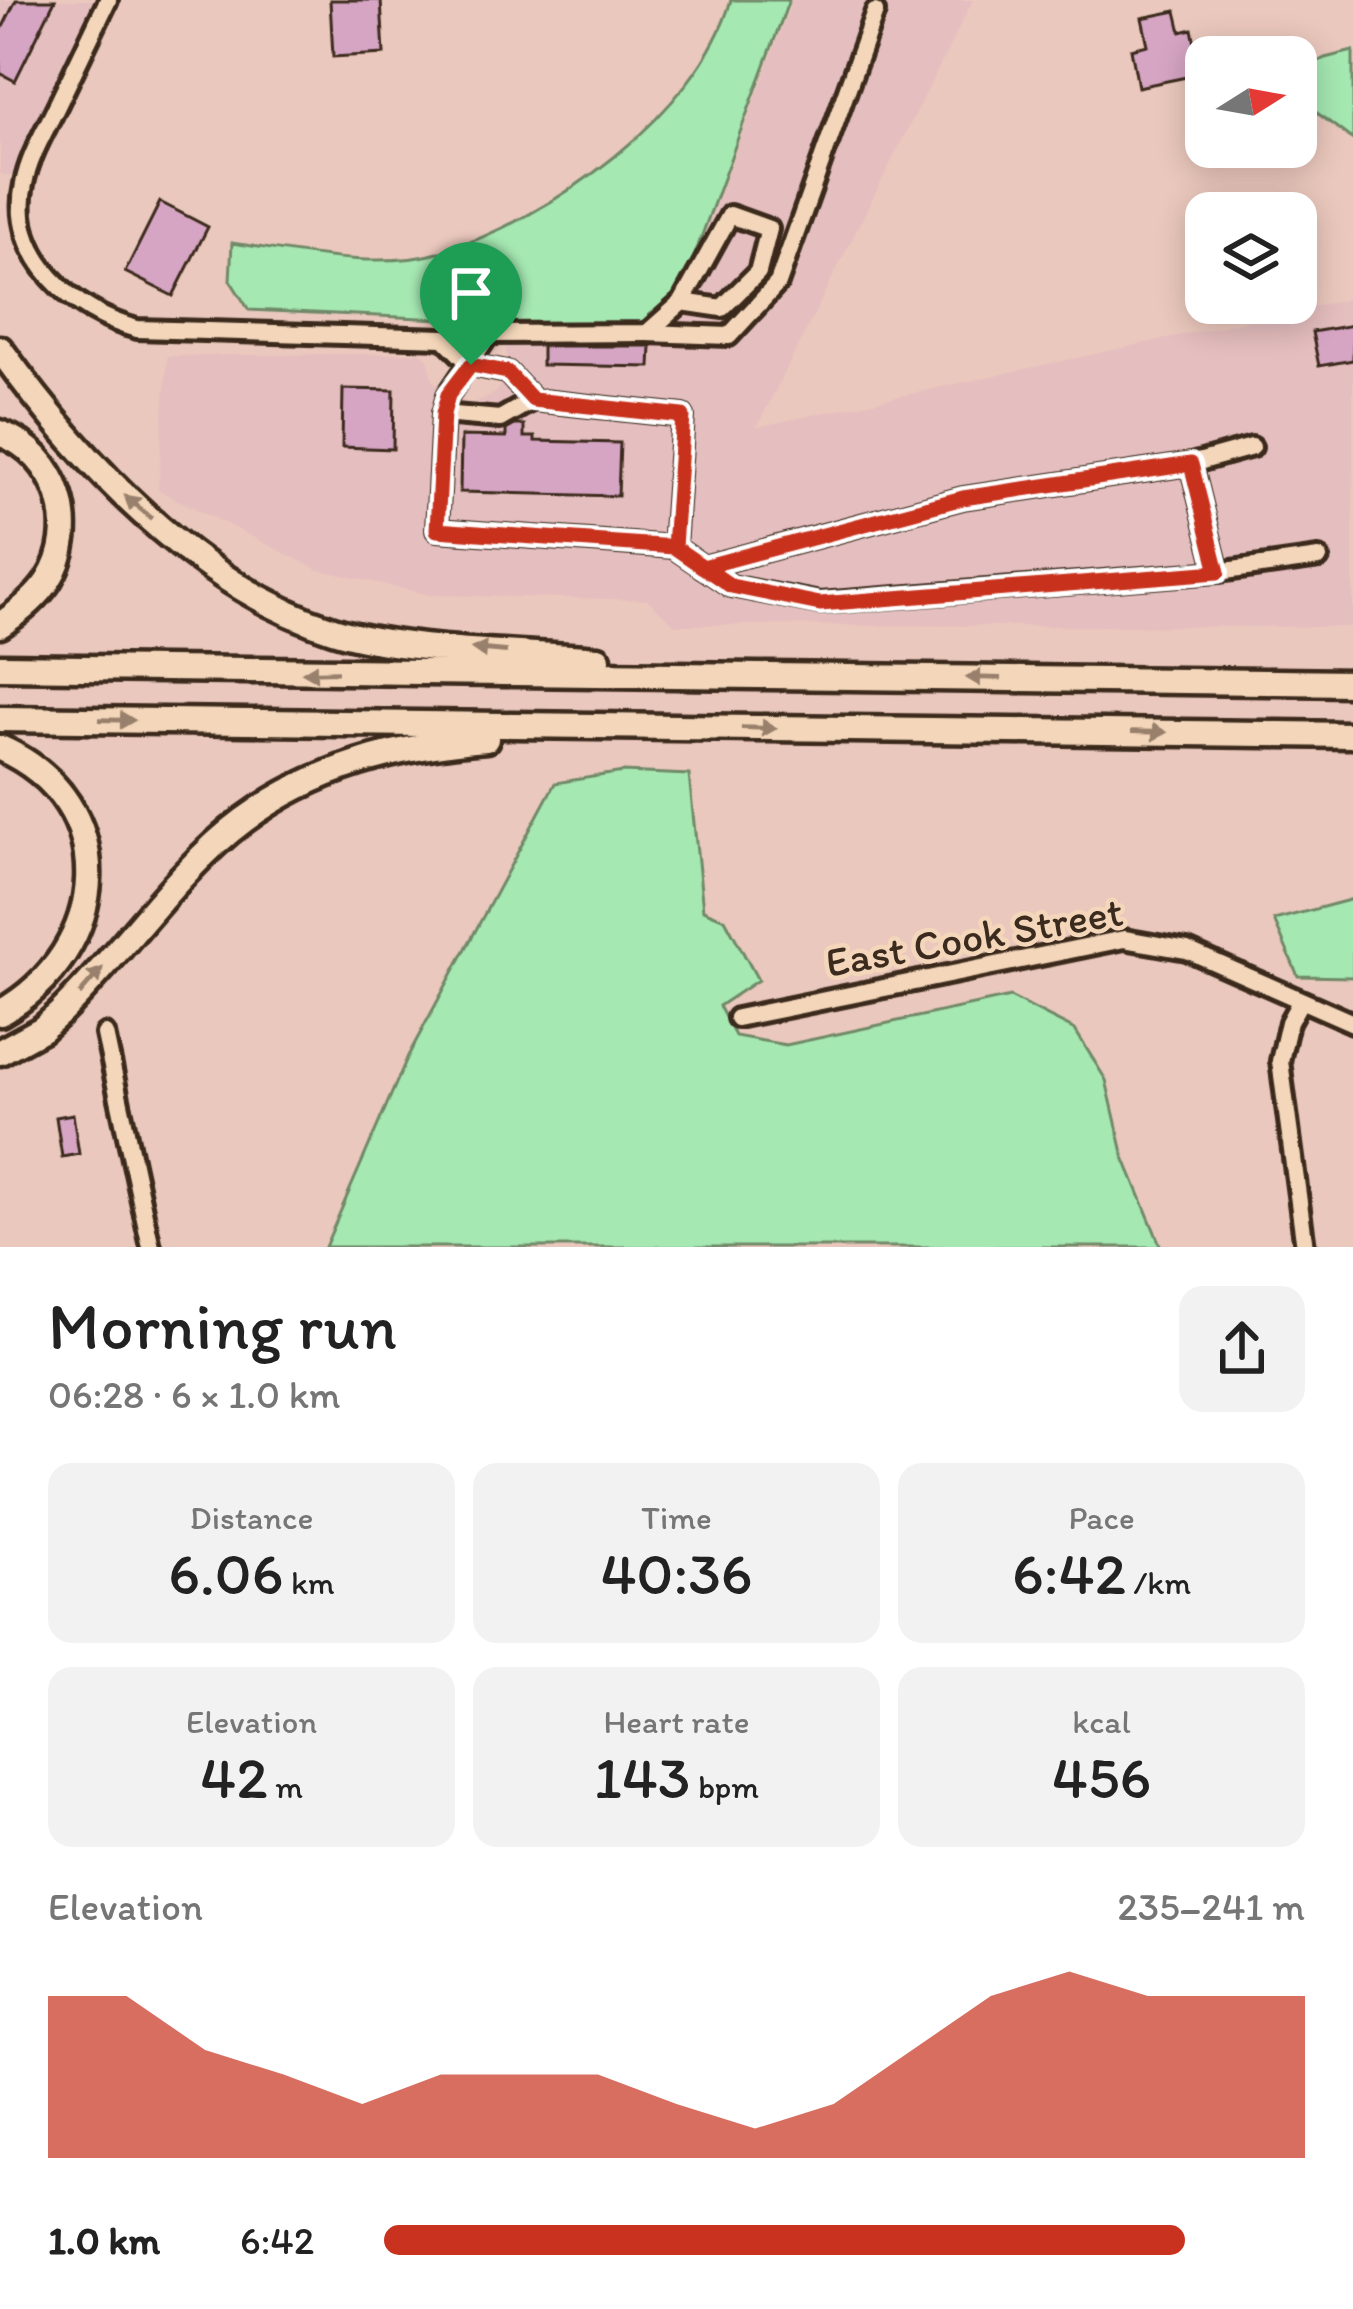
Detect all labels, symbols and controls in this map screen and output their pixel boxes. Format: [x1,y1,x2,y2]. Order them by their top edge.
north arrow [1185,36,1317,168]
map controls [1185,36,1317,324]
button: layers [1185,192,1317,324]
pin [420,242,522,365]
icon: arrive [438,260,504,326]
one-way arrow [123,494,153,521]
one-way arrow [470,640,507,659]
one-way arrow [300,662,338,682]
one-way arrow [964,669,1002,688]
one-way arrow [99,710,137,730]
one-way arrow [741,718,779,737]
one-way arrow [1131,723,1169,742]
street label: East Cook Street [822,885,1127,988]
one-way arrow [77,966,104,995]
text: Morning run [48,1286,397,1366]
button: share [1179,1286,1305,1412]
text: 06:28 · 6 × 1.0 km [48,1371,340,1418]
text: Distance [190,1498,313,1537]
text: Time [641,1498,712,1537]
text: Pace [1068,1498,1135,1537]
text: 6.06 [168,1537,284,1609]
text: 40:36 [600,1537,753,1609]
text: 6:42 [1012,1537,1126,1609]
text: km [284,1563,335,1602]
text: /km [1126,1563,1191,1602]
text: Elevation [186,1702,317,1741]
text: Heart rate [603,1702,750,1741]
text: kcal [1072,1702,1131,1741]
text: 42 [200,1741,268,1813]
text: 143 [594,1741,690,1813]
text: 456 [1052,1741,1151,1813]
text: m [268,1767,303,1806]
text: bpm [690,1767,759,1806]
text: Elevation [48,1883,203,1930]
text: 235–241 m [1117,1883,1305,1930]
text: 1.0 km [48,2217,160,2264]
text: 6:42 [240,2217,314,2264]

